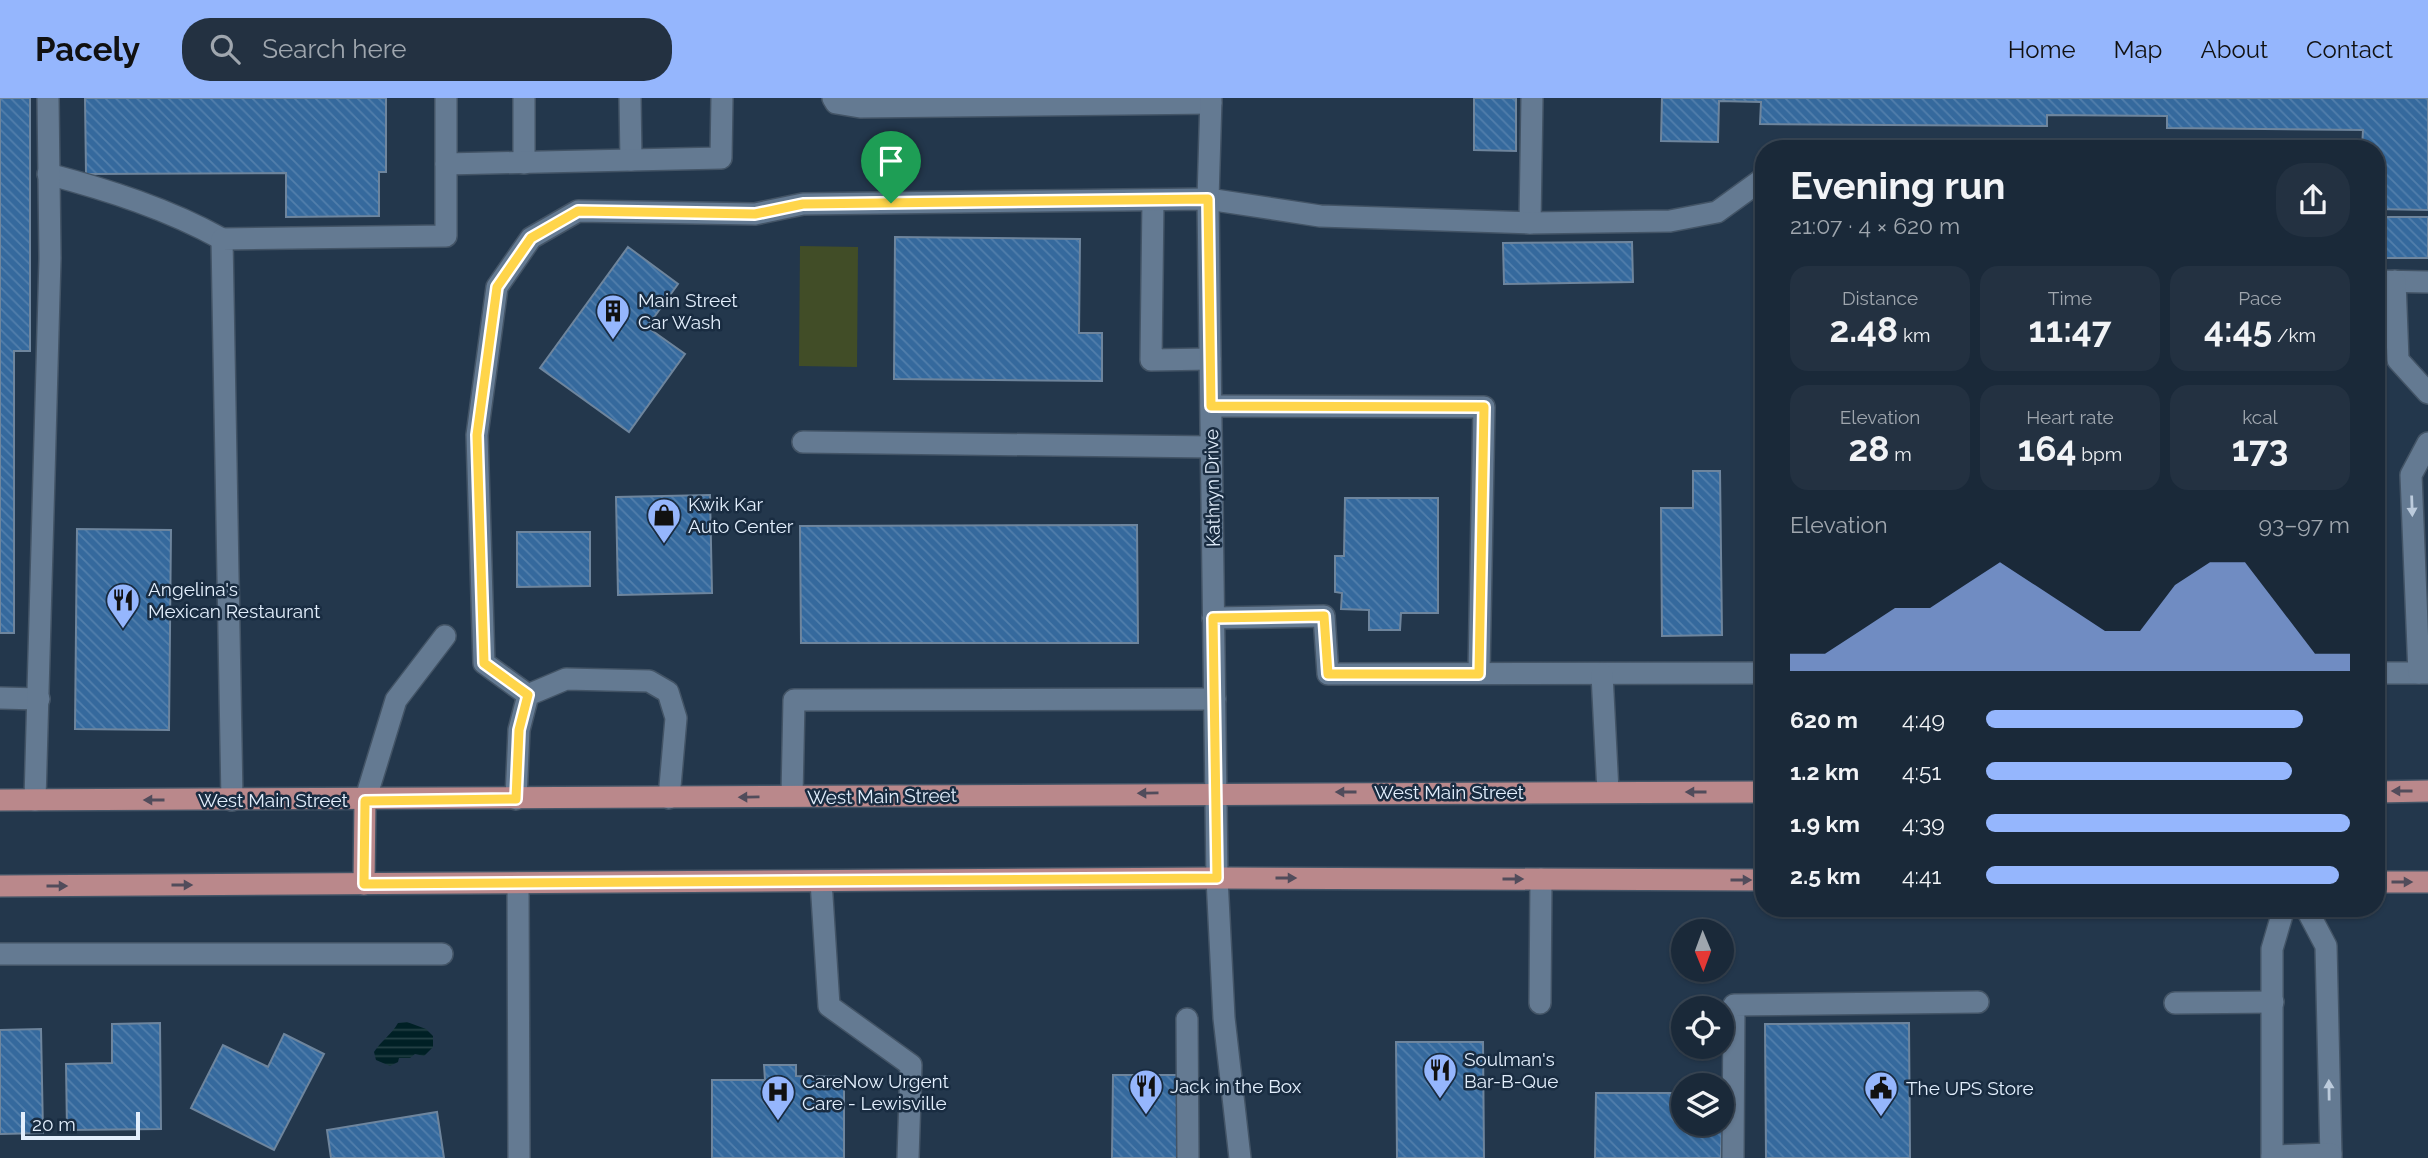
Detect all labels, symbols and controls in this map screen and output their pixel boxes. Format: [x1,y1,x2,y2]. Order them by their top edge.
search box [182,18,672,81]
text: Pacely [35,30,140,69]
icon: search [206,30,244,68]
text: Search here [262,34,407,64]
text: Home [2008,35,2076,64]
text: Map [2114,35,2162,64]
text: About [2200,35,2268,64]
text: Contact [2306,35,2393,64]
pin [861,131,921,203]
icon: arrive [872,142,910,180]
text: Evening run [1790,163,2005,208]
button: share [2276,163,2350,237]
text: 21:07 · 4 × 620 m [1790,212,1960,239]
text: Distance [1842,287,1918,309]
text: Time [2048,287,2092,309]
text: Pace [2238,287,2282,309]
place label: Main Street Car Wash [638,289,738,333]
building icon: Main Street Car Wash [594,292,632,341]
text: 2.48 [1829,309,1898,350]
text: 11:47 [2029,309,2111,350]
text: 4:45 [2204,309,2272,350]
text: km [1898,324,1931,346]
text: /km [2272,324,2316,346]
text: Elevation [1840,406,1920,428]
text: Heart rate [2026,406,2114,428]
text: kcal [2242,406,2278,428]
text: 28 [1848,428,1889,469]
text: 164 [2018,428,2076,469]
text: 173 [2232,428,2288,469]
street label: Kathryn Drive [1200,429,1224,547]
text: m [1889,443,1912,465]
text: bpm [2076,443,2122,465]
place label: Kwik Kar Auto Center [688,493,794,537]
one-way arrow [2406,495,2417,517]
shop icon: Kwik Kar Auto Center [645,496,683,545]
text: Elevation [1790,511,1888,538]
text: 93–97 m [2259,511,2350,538]
place label: Angelina's Mexican Restaurant [148,578,321,622]
restaurant icon: Angelina's Mexican Restaurant [104,581,142,630]
text: 620 m [1790,706,1858,733]
text: 4:49 [1902,706,1945,733]
text: 1.2 km [1790,758,1859,785]
text: 4:51 [1902,758,1941,785]
street label: West Main Street [1374,781,1525,803]
street label: West Main Street [807,784,958,808]
one-way arrow [2391,785,2413,797]
one-way arrow [1335,786,1357,798]
one-way arrow [1685,786,1707,798]
one-way arrow [1136,787,1158,799]
street label: West Main Street [198,789,349,811]
one-way arrow [737,791,759,803]
one-way arrow [142,794,164,806]
text: 1.9 km [1790,810,1860,837]
text: 4:39 [1902,810,1945,837]
text: 2.5 km [1790,862,1861,889]
text: 4:41 [1902,862,1941,889]
one-way arrow [1275,872,1297,884]
one-way arrow [1502,873,1524,885]
one-way arrow [1730,874,1752,886]
one-way arrow [2391,876,2413,888]
one-way arrow [171,879,193,891]
one-way arrow [46,880,68,892]
north arrow [1671,919,1734,982]
map controls [1671,919,1734,1136]
button: locate [1671,996,1734,1059]
place label: Soulman's Bar-B-Que [1464,1048,1558,1092]
restaurant icon: Soulman's Bar-B-Que [1421,1051,1459,1100]
restaurant icon: Jack in the Box [1127,1067,1165,1116]
public building icon: The UPS Store [1862,1069,1900,1118]
place label: CareNow Urgent Care - Lewisville [802,1070,950,1114]
hospital icon: CareNow Urgent Care - Lewisville [759,1073,797,1122]
button: layers [1671,1073,1734,1136]
place label: Jack in the Box [1170,1075,1302,1097]
place label: The UPS Store [1906,1077,2034,1099]
one-way arrow [2324,1079,2335,1101]
scale bar [21,1109,140,1141]
text: 20 m [32,1113,76,1135]

